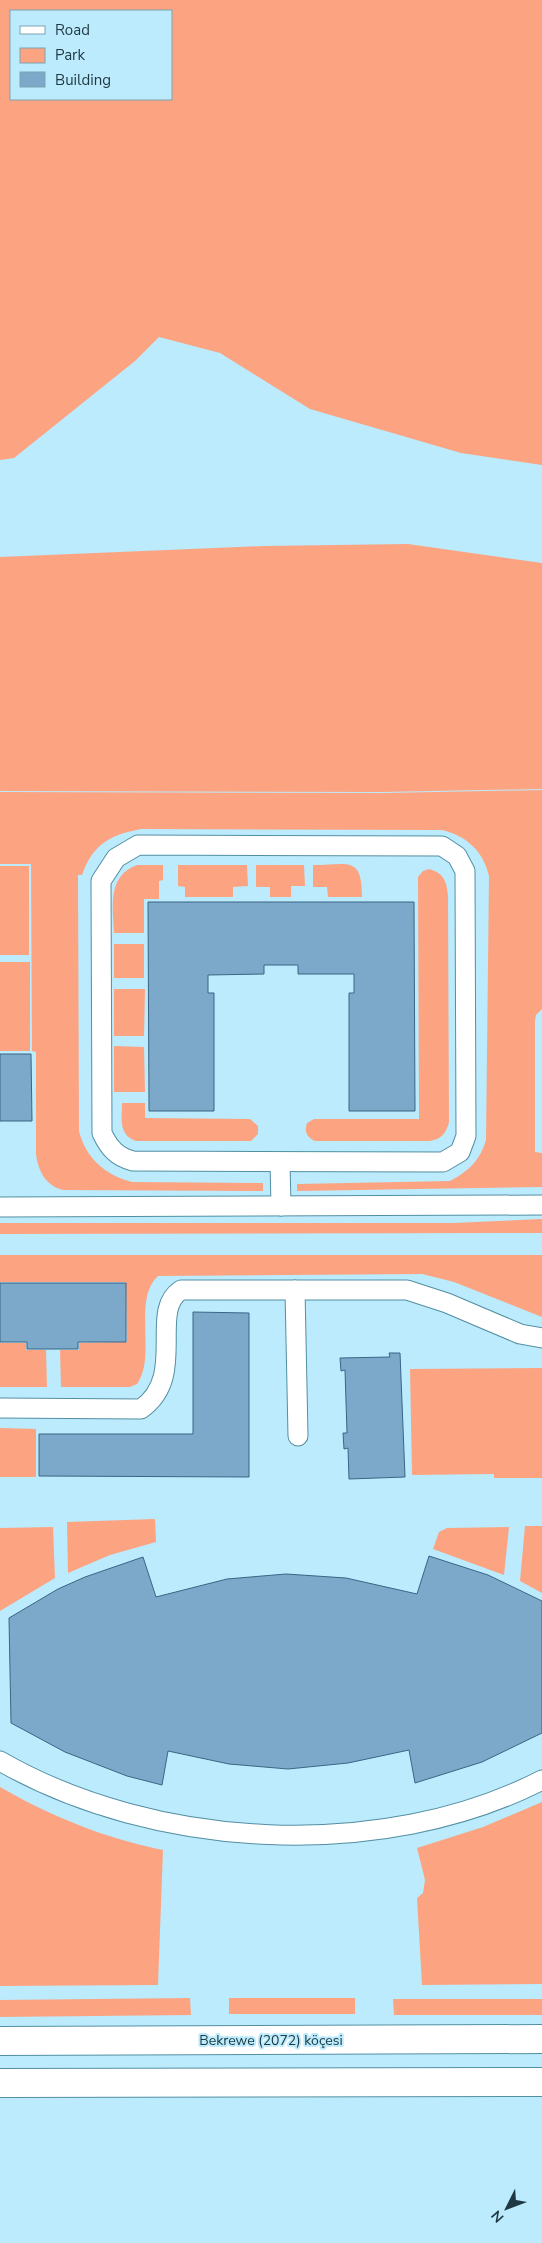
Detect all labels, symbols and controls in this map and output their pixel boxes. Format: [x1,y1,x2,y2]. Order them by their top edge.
legend [10,10,172,100]
text: Road [55,20,90,40]
text: Park [55,45,85,65]
text: Building [55,70,111,90]
street label: Bekrewe (2072) köçesi [199,2031,343,2050]
north arrow [482,2183,532,2233]
text: N [487,2206,508,2227]

